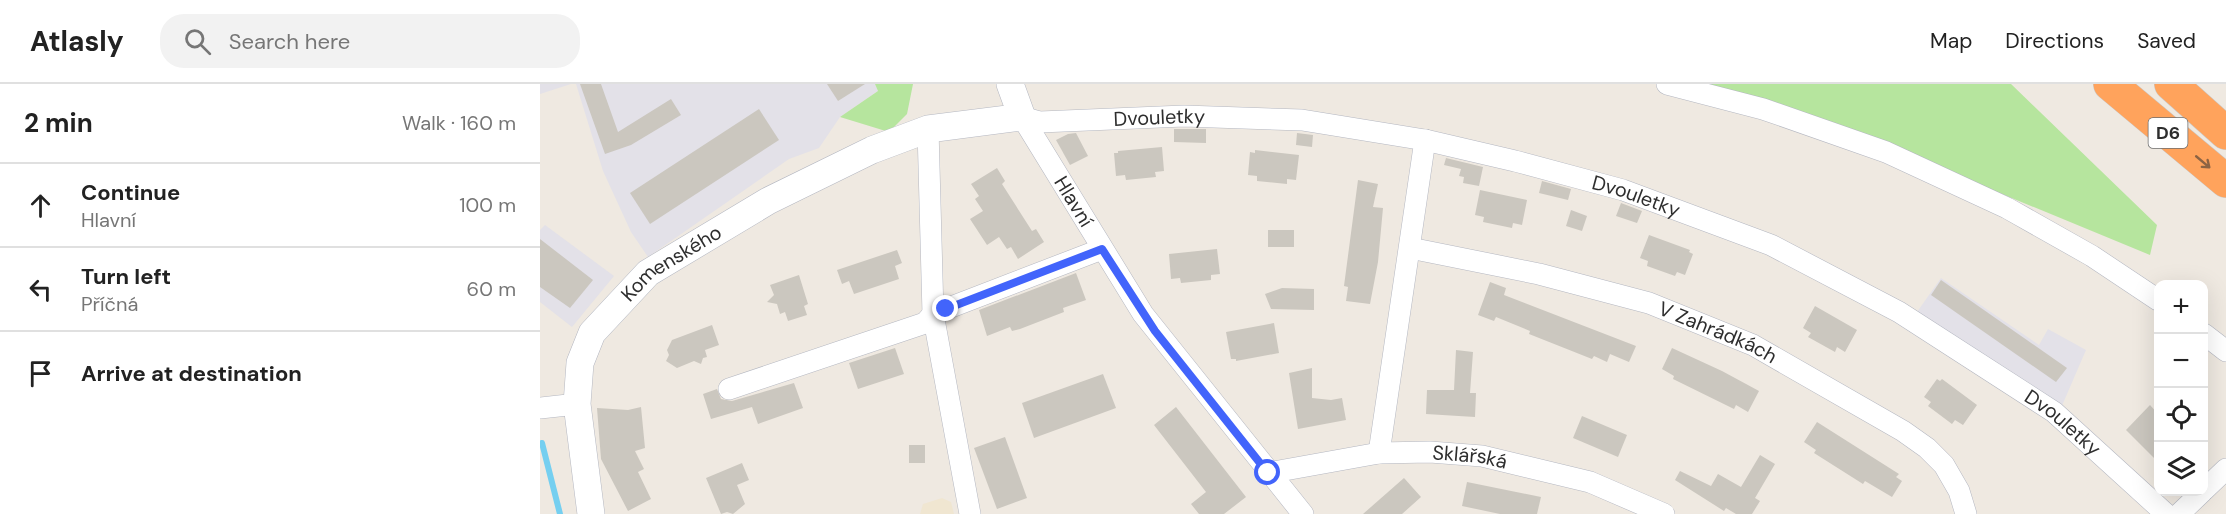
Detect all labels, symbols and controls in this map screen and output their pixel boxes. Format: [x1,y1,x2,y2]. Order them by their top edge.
search box [160,14,580,68]
text: Atlasly [30,23,124,60]
icon: search [181,25,214,58]
text: Search here [229,27,350,56]
text: Map [1930,27,1972,55]
text: Directions [2005,27,2104,55]
text: Saved [2137,27,2196,55]
street label: Dvouletky [1113,103,1205,132]
text: 2 min [24,106,93,140]
text: Walk · 160 m [402,110,516,136]
road number: D6 [2148,118,2188,148]
one-way arrow [2195,155,2210,169]
street label: Dvouletky [1589,169,1684,223]
street label: Hlavní [1048,171,1100,232]
text: Continue [81,178,180,207]
icon: ahead [24,189,57,222]
text: 100 m [459,192,516,218]
text: Hlavní [81,207,136,233]
street label: Komenského [615,219,726,307]
text: Turn left [81,262,171,291]
icon: left [24,273,57,306]
text: 60 m [467,276,516,302]
map controls [2154,280,2208,496]
button: + [2154,280,2208,334]
text: Příčná [81,291,138,317]
route end [932,295,958,321]
street label: V Zahrádkách [1655,295,1782,369]
button: − [2154,334,2208,388]
icon: arrive [24,357,57,390]
text: Arrive at destination [81,359,302,388]
street label: Dvouletky [2020,384,2107,462]
button: locate [2154,388,2208,442]
street label: Sklářská [1431,439,1510,475]
button: layers [2154,442,2208,496]
route start [1254,459,1280,485]

